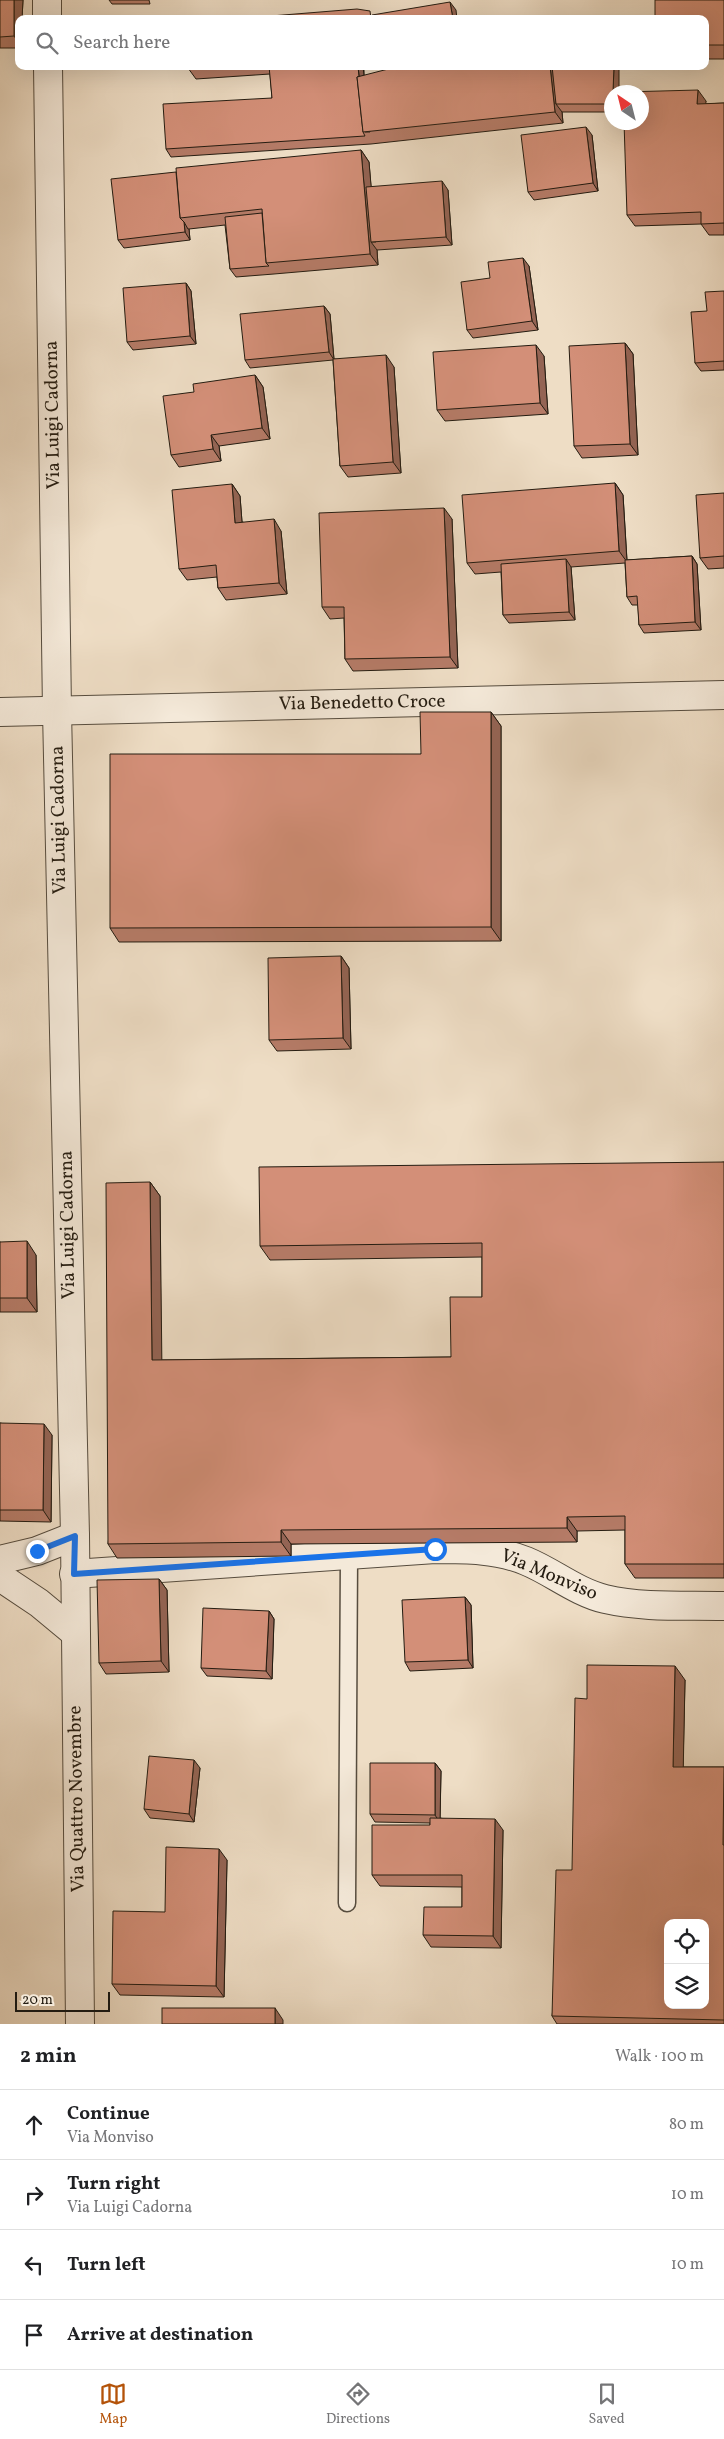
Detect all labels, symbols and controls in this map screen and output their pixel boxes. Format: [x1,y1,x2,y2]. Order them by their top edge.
search box [15,15,709,70]
icon: search [33,29,61,57]
text: Search here [73,30,170,56]
north arrow [604,85,649,130]
street label: Via Luigi Cadorna [39,340,67,490]
street label: Via Benedetto Croce [278,689,446,717]
street label: Via Luigi Cadorna [45,745,73,895]
street label: Via Luigi Cadorna [54,1150,82,1300]
route start [424,1538,447,1561]
route end [26,1540,49,1563]
street label: Via Monviso [496,1543,602,1607]
street label: Via Quattro Novembre [62,1705,92,1893]
map controls [664,1919,709,2009]
button: locate [664,1919,709,1964]
button: layers [664,1964,709,2009]
scale bar [15,1989,110,2012]
text: 20 m [22,1991,53,2010]
text: 2 min [20,2042,77,2071]
text: Walk · 100 m [615,2046,704,2068]
text: Continue [67,2101,150,2127]
icon: ahead [20,2111,48,2139]
text: 80 m [669,2114,704,2136]
text: Via Monviso [67,2127,154,2149]
text: Turn right [67,2171,160,2197]
icon: right [20,2181,48,2209]
text: 10 m [671,2184,704,2206]
text: Via Luigi Cadorna [67,2197,192,2219]
icon: left [20,2251,48,2279]
text: Turn left [67,2252,146,2278]
text: 10 m [671,2254,704,2276]
icon: arrive [20,2321,48,2349]
text: Arrive at destination [67,2322,253,2348]
tab: Map [99,2380,127,2429]
tab: Directions [326,2380,390,2429]
tab: Saved [589,2380,625,2429]

